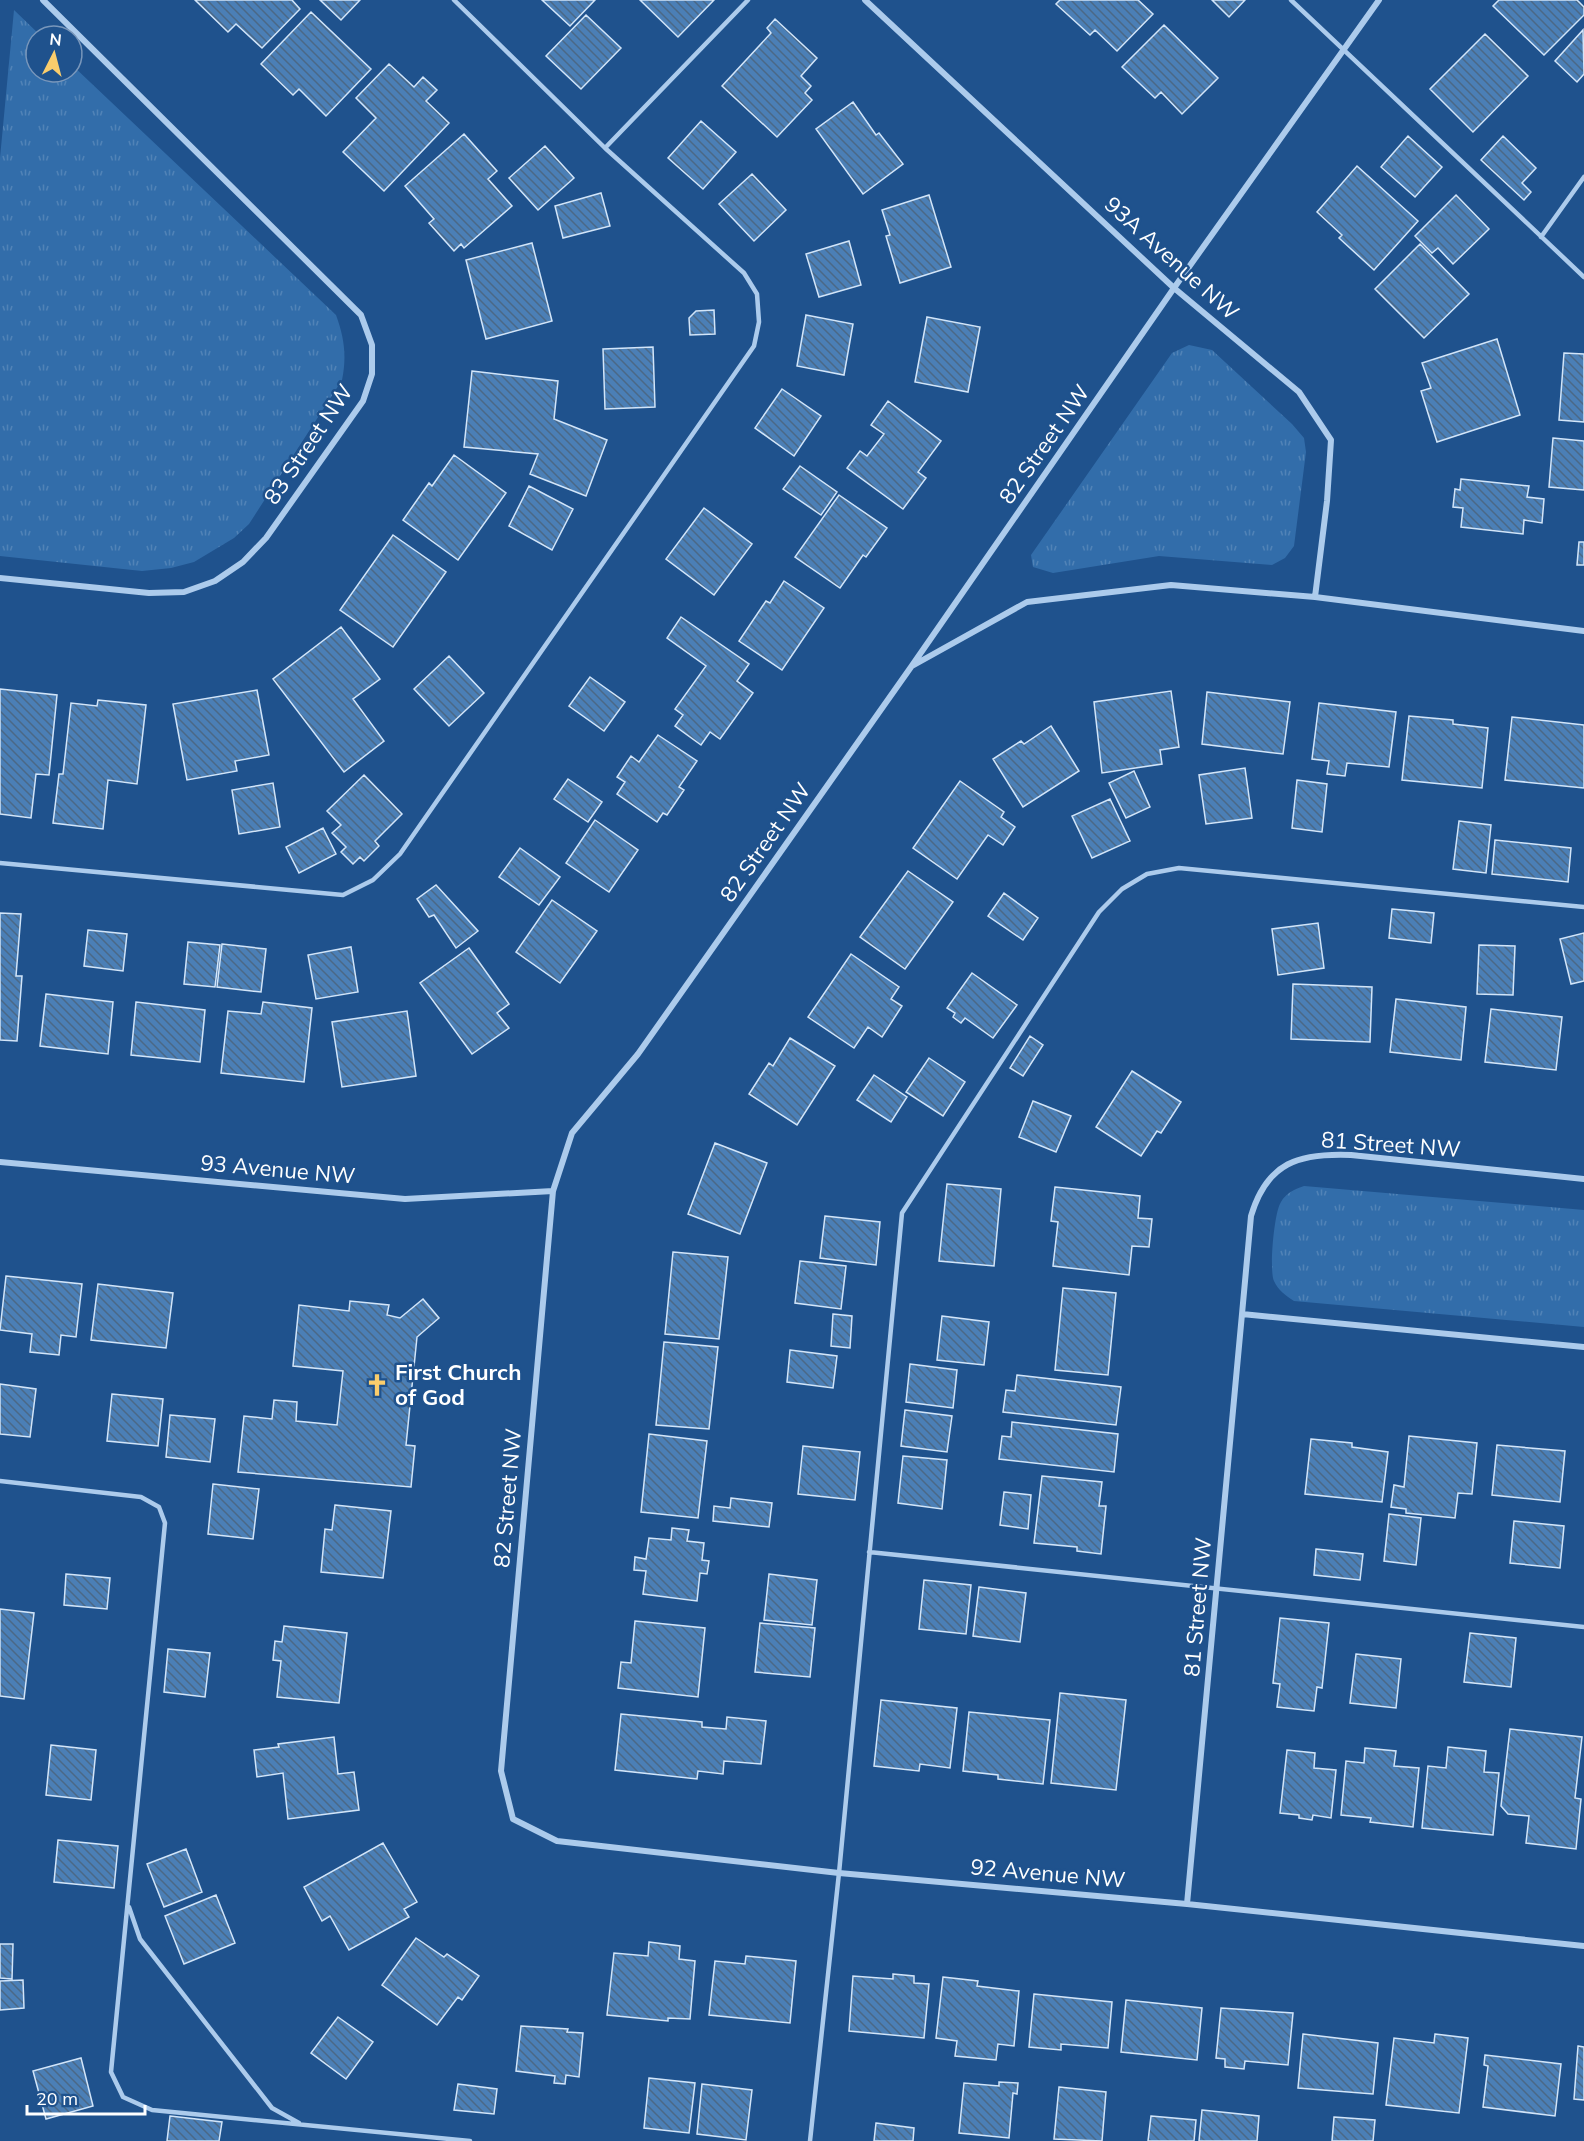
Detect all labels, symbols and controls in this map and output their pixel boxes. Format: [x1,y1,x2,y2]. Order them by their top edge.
north arrow [24,24,84,84]
text: N [49,29,63,50]
street label: 93A Avenue NW [1099,190,1245,326]
street label: 83 Street NW [257,378,359,510]
street label: 82 Street NW [992,379,1096,509]
street label: 82 Street NW [713,777,817,907]
street label: 81 Street NW [1320,1125,1462,1163]
street label: 93 Avenue NW [199,1148,357,1190]
place label: First Church of God [395,1358,521,1411]
church icon: First Church of God [364,1372,390,1398]
street label: 82 Street NW [487,1427,527,1569]
street label: 81 Street NW [1177,1536,1217,1678]
street label: 92 Avenue NW [969,1852,1127,1894]
scale bar [27,2078,146,2116]
text: 20 m [36,2087,78,2110]

